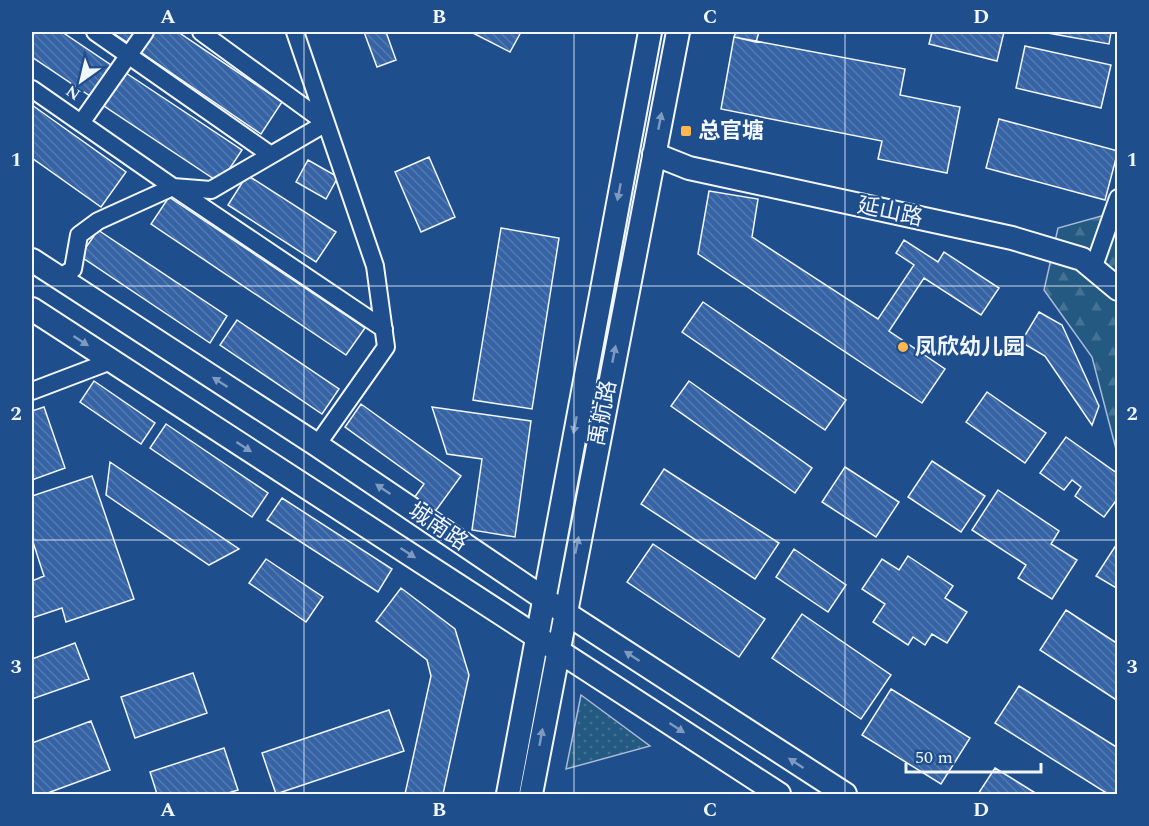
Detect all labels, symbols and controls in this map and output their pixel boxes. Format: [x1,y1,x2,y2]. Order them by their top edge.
text: A [160,2,176,32]
text: B [432,2,446,32]
text: C [703,2,717,32]
text: D [973,2,989,32]
north arrow [51,51,111,111]
text: N [61,79,85,106]
one-way arrow [656,112,665,131]
place label: 总官塘 [698,115,764,148]
marker: 总官塘 [679,124,693,138]
text: 1 [10,145,22,175]
text: 1 [1126,145,1138,175]
one-way arrow [614,183,623,202]
street label: 延山路 [854,189,926,235]
place label: 凤欣幼儿园 [915,331,1025,364]
one-way arrow [72,335,88,347]
marker: 凤欣幼儿园 [896,340,910,354]
one-way arrow [610,344,619,363]
one-way arrow [212,377,228,388]
street label: 禹航路 [581,377,625,449]
text: 2 [10,399,22,429]
text: 2 [1126,399,1138,429]
one-way arrow [571,416,580,435]
one-way arrow [236,442,252,453]
one-way arrow [375,484,391,495]
street label: 城南路 [401,495,475,559]
one-way arrow [573,536,582,555]
one-way arrow [399,548,416,559]
one-way arrow [624,651,640,662]
text: 3 [10,652,22,682]
text: 3 [1126,652,1138,682]
one-way arrow [669,722,685,733]
one-way arrow [537,727,546,746]
scale bar [906,736,1041,774]
text: 50 m [915,744,953,771]
one-way arrow [788,757,804,769]
text: A [160,795,176,825]
text: B [432,795,446,825]
text: C [703,795,717,825]
text: D [973,795,989,825]

